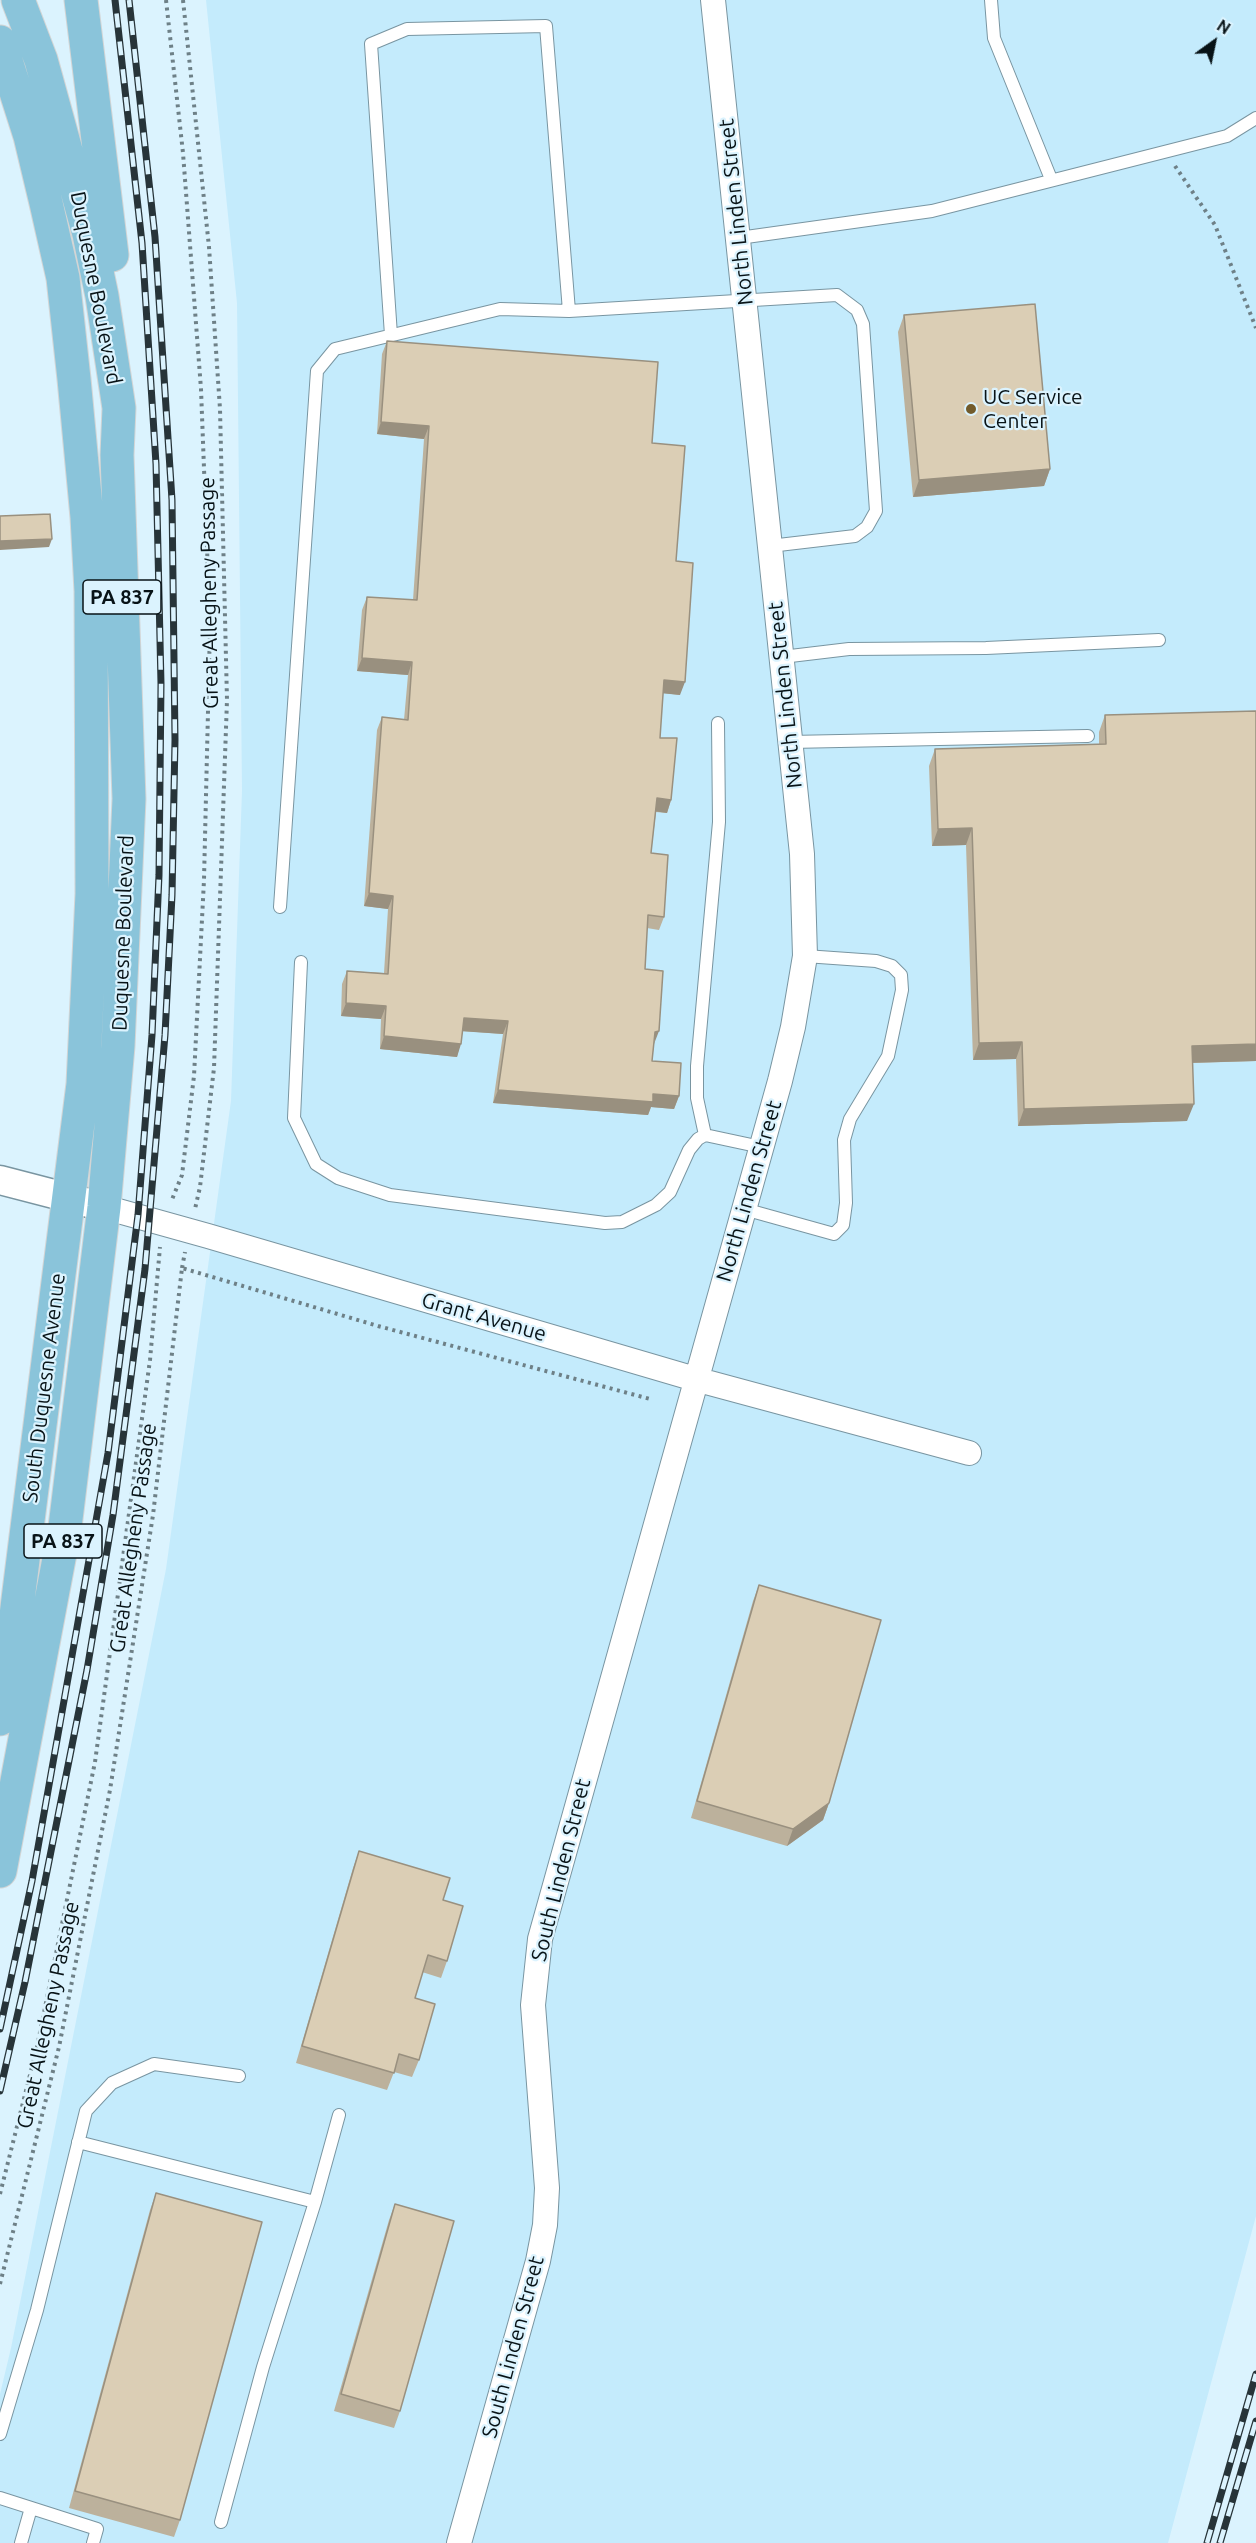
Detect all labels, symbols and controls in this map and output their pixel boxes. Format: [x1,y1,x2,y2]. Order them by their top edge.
north arrow [1184,12,1244,72]
text: N [1214,16,1234,38]
street label: North Linden Street [714,118,758,306]
street label: Duquesne Boulevard [65,189,127,387]
place label: UC Service Center [983,384,1083,434]
marker: UC Service Center [964,402,978,416]
street label: Great Allegheny Passage [194,477,224,709]
road number: PA 837 [83,580,161,614]
street label: North Linden Street [763,601,807,789]
street label: Duquesne Boulevard [107,835,139,1031]
street label: North Linden Street [711,1097,787,1285]
street label: South Duquesne Avenue [17,1272,71,1504]
street label: Grant Avenue [419,1287,549,1347]
street label: Great Allegheny Passage [104,1421,162,1655]
road number: PA 837 [24,1524,102,1558]
street label: South Linden Street [526,1776,596,1964]
street label: Great Allegheny Passage [12,1899,84,2131]
street label: South Linden Street [477,2253,549,2441]

